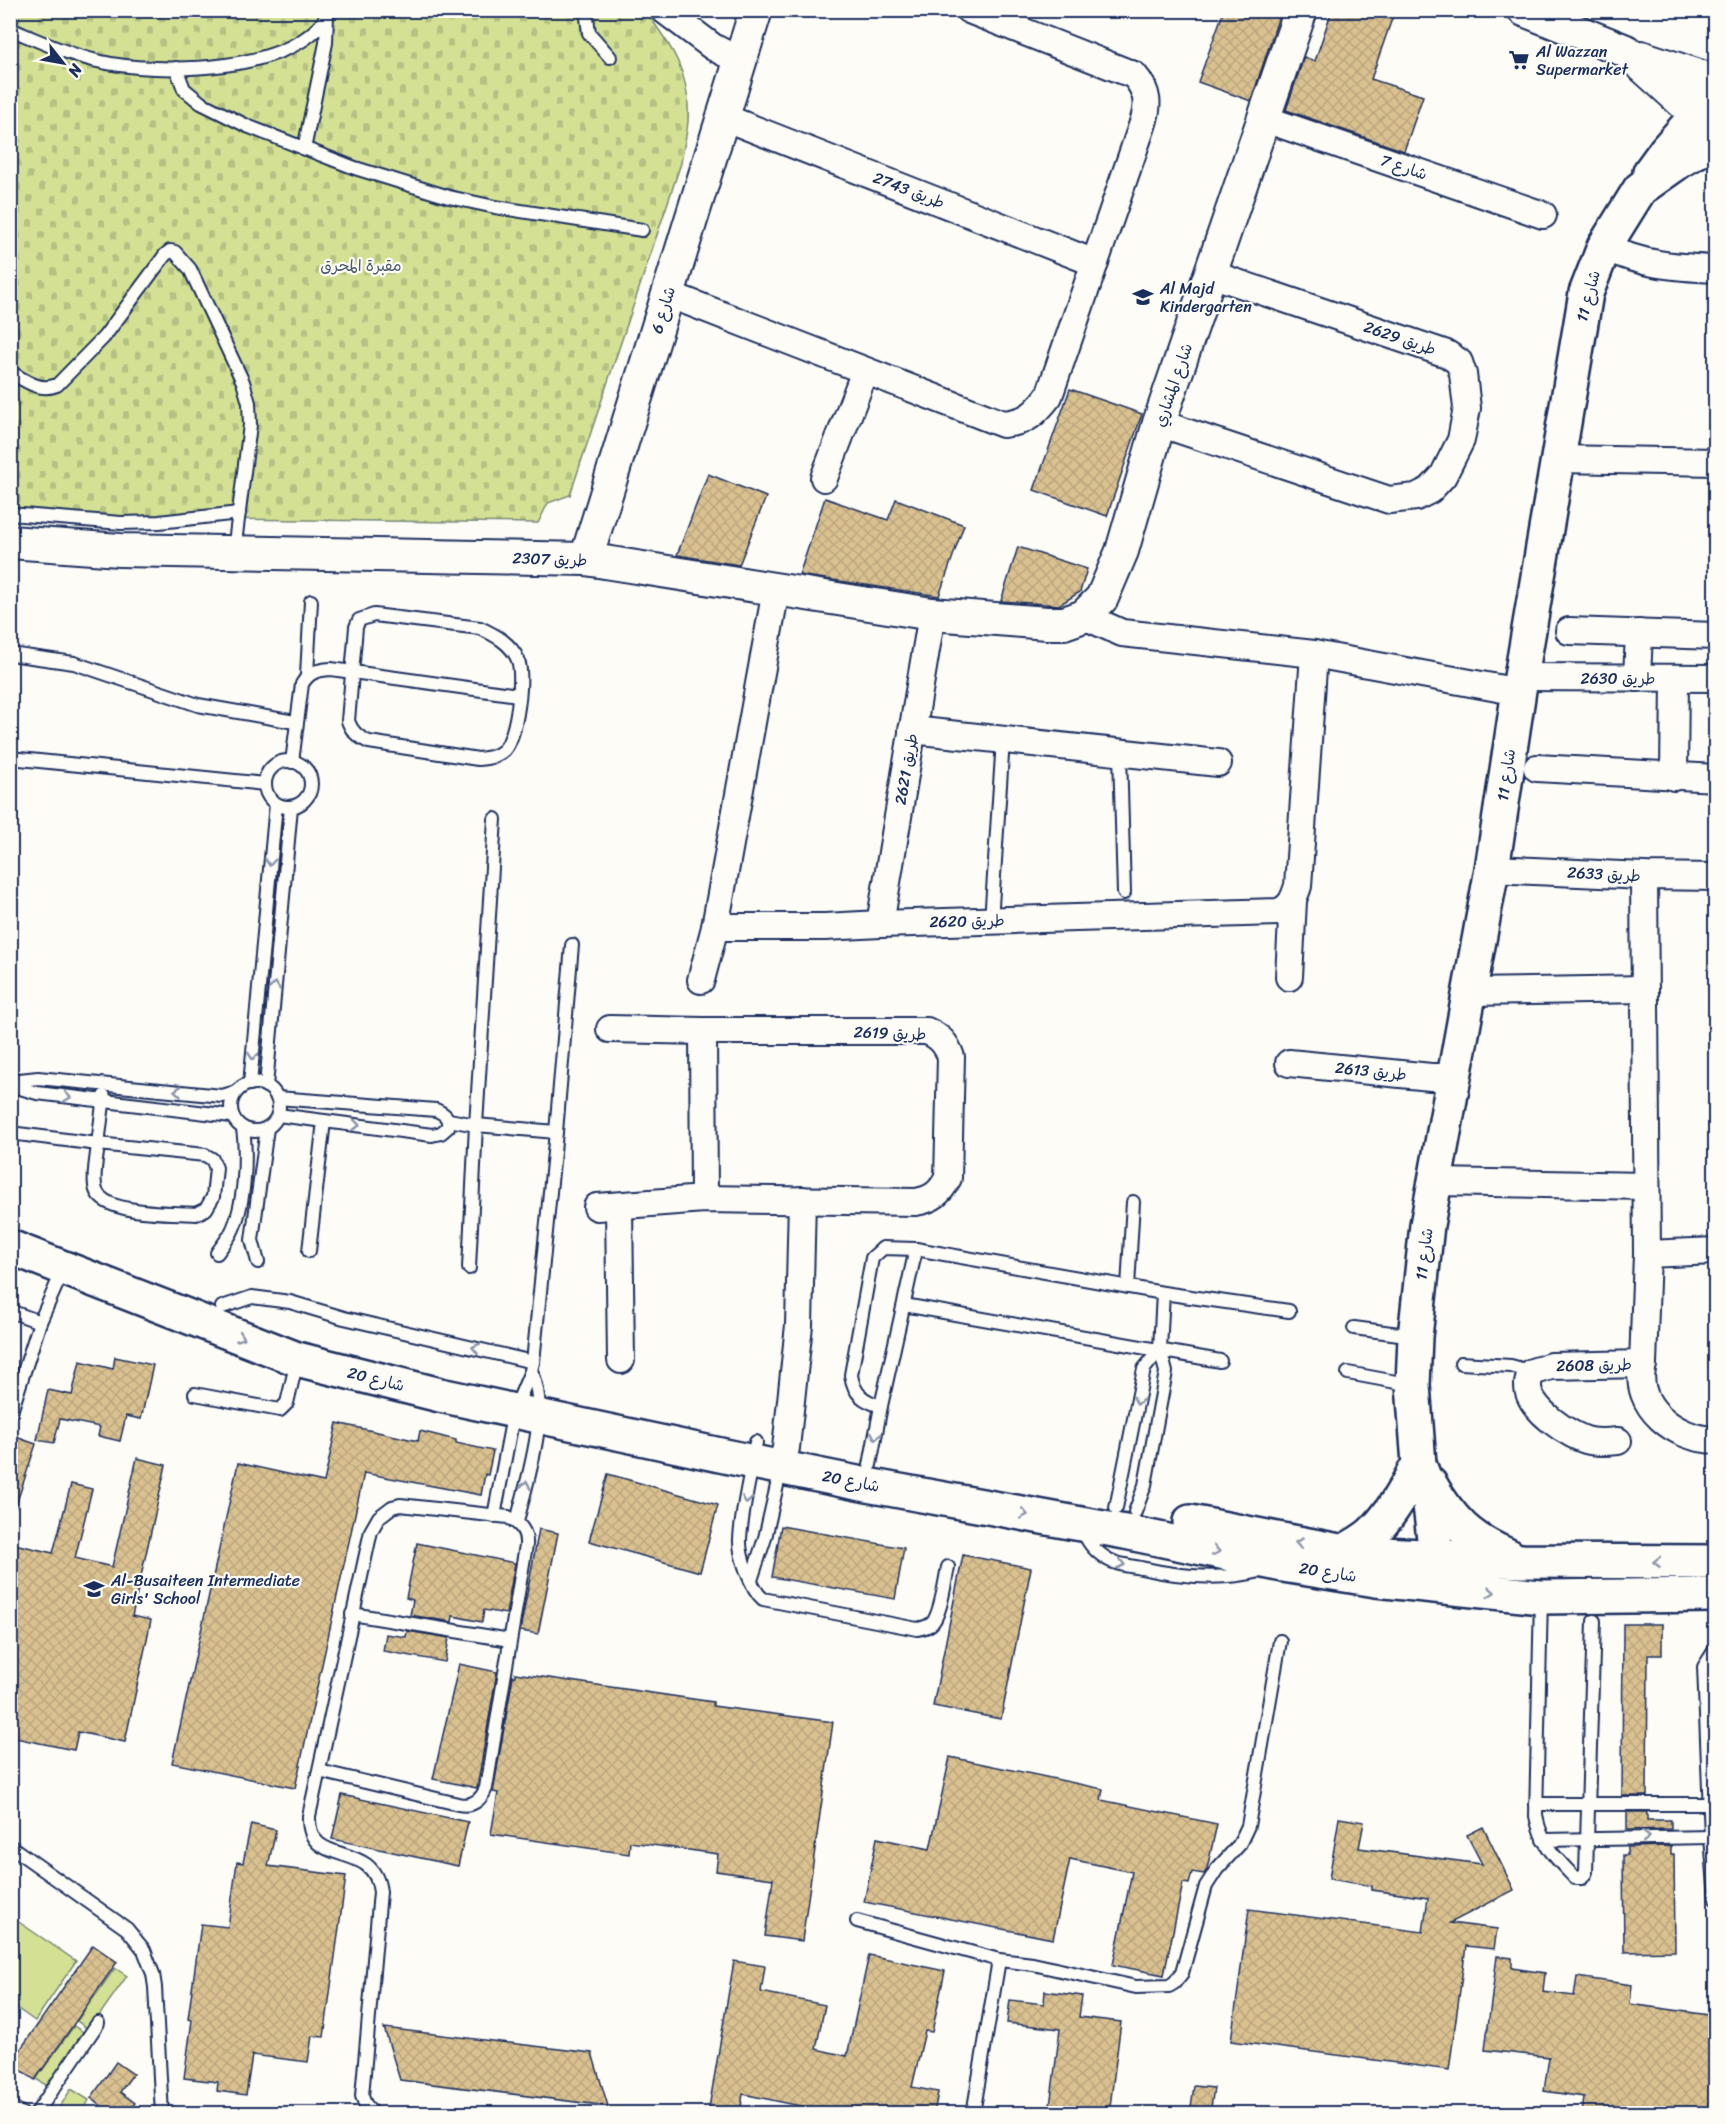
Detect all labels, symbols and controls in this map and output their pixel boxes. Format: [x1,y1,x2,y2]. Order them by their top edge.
north arrow [33,33,93,93]
place label: Al Wazzan Supermarket [1535,37,1628,84]
supermarket icon: Al Wazzan Supermarket [1507,48,1531,72]
text: N [60,57,91,83]
street label: شارع 7 [1377,145,1431,189]
street label: طريق 2743 [869,163,949,217]
park label: مقبرة المحرق [320,251,402,280]
street label: شارع 11 [1567,267,1609,325]
place label: Al Majd Kindergarten [1159,274,1252,321]
street label: شارع 6 [642,283,684,337]
school or university icon: Al Majd Kindergarten [1131,285,1155,309]
street label: طريق 2629 [1360,312,1440,364]
street label: شارع المشاري [1145,339,1201,431]
street label: طريق 2307 [512,543,588,575]
street label: طريق 2630 [1581,664,1655,693]
street label: طريق 2621 [885,731,927,807]
street label: شارع 11 [1488,747,1524,803]
one-way arrow [264,858,277,867]
street label: طريق 2633 [1566,858,1642,890]
street label: طريق 2620 [929,906,1005,936]
one-way arrow [268,981,281,990]
street label: طريق 2619 [853,1017,927,1049]
one-way arrow [246,1052,259,1061]
street label: طريق 2613 [1334,1053,1408,1089]
one-way arrow [174,1085,183,1098]
one-way arrow [63,1091,72,1103]
one-way arrow [352,1119,361,1131]
street label: شارع 11 [1406,1226,1442,1282]
one-way arrow [235,1329,246,1342]
one-way arrow [471,1343,481,1356]
street label: طريق 2608 [1556,1350,1632,1380]
street label: شارع 20 [344,1358,408,1400]
one-way arrow [1132,1396,1145,1406]
one-way arrow [870,1431,883,1441]
street label: شارع 20 [820,1461,882,1501]
one-way arrow [518,1480,531,1490]
one-way arrow [741,1495,753,1504]
one-way arrow [1019,1507,1029,1520]
one-way arrow [1294,1537,1304,1550]
one-way arrow [1211,1543,1221,1556]
street label: شارع 20 [1297,1553,1359,1591]
one-way arrow [1116,1556,1126,1569]
one-way arrow [1653,1556,1662,1568]
place label: Al-Busaiteen Intermediate Girls' School [110,1566,300,1613]
school or university icon: Al-Busaiteen Intermediate Girls' School [82,1577,106,1601]
one-way arrow [1486,1585,1496,1598]
one-way arrow [1641,1831,1650,1844]

